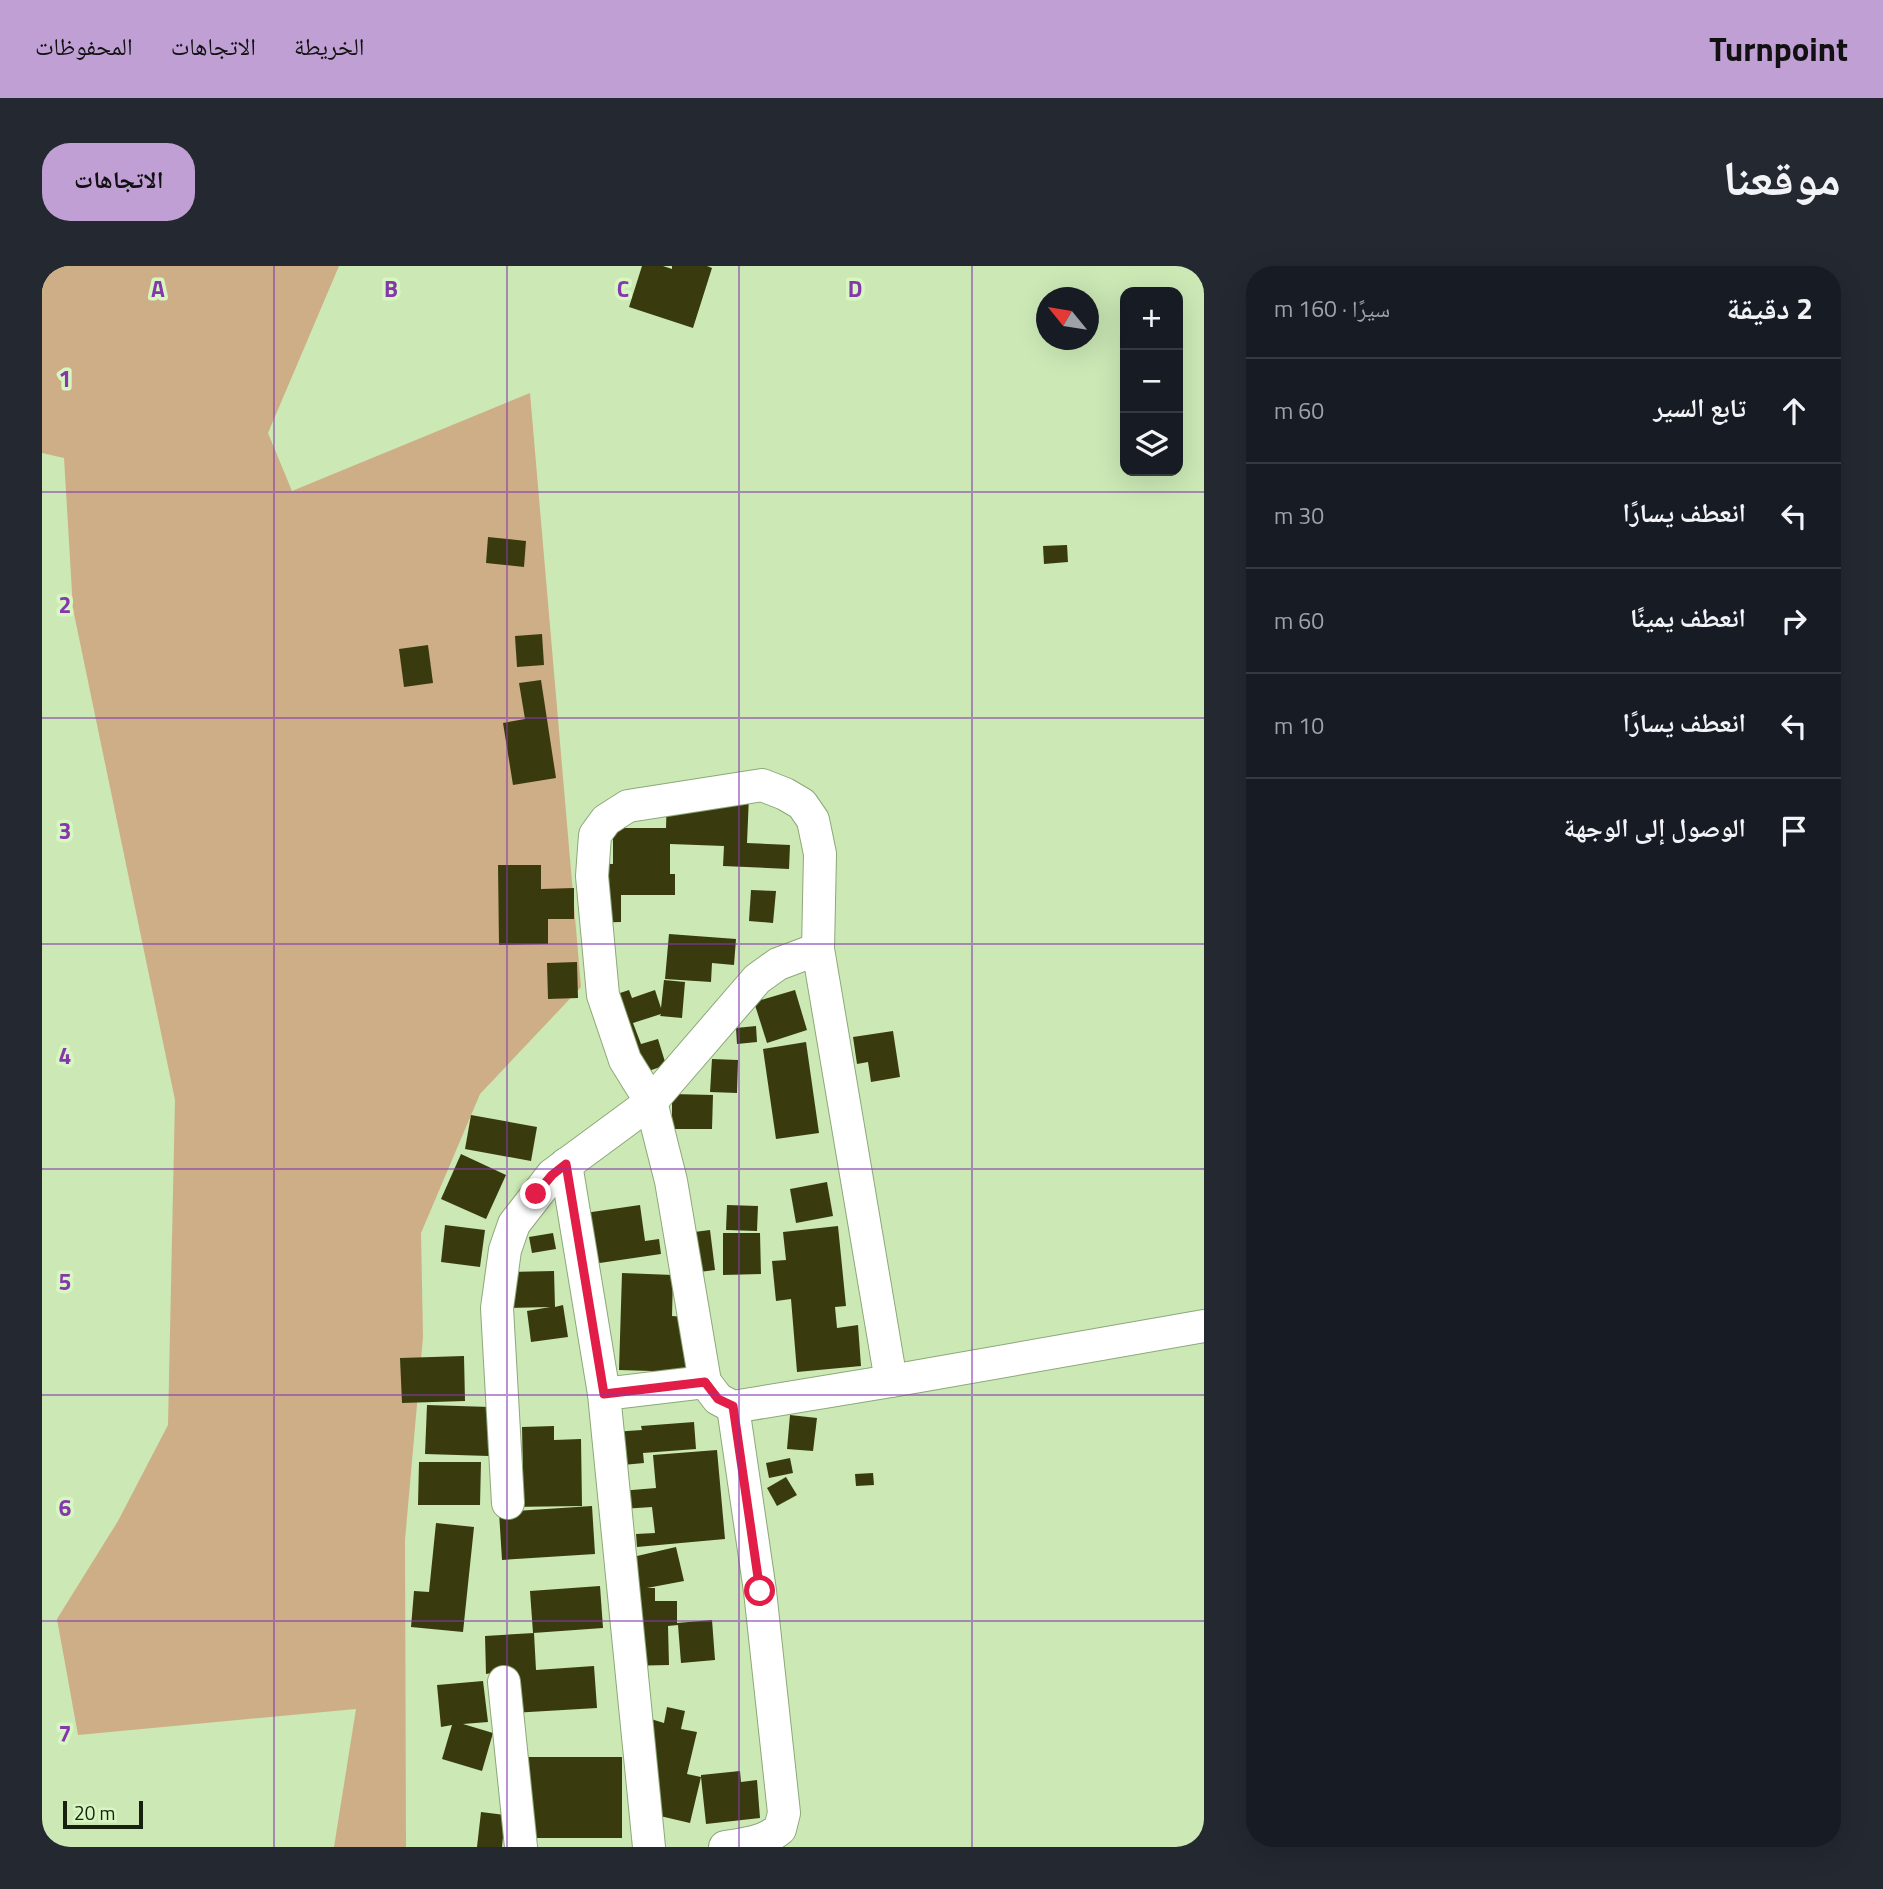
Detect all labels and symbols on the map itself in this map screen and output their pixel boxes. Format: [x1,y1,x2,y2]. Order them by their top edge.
text: A [151,271,165,306]
text: B [384,271,398,306]
text: C [617,271,629,306]
text: D [848,271,862,306]
north arrow [1036,287,1099,350]
text: 1 [59,361,71,396]
text: 2 [59,587,71,622]
text: 3 [59,813,71,848]
text: 4 [59,1038,71,1073]
route end [520,1178,551,1209]
text: 5 [59,1264,71,1299]
text: 6 [59,1490,72,1525]
route start [744,1575,775,1606]
text: 7 [59,1716,71,1751]
scale bar [63,1798,144,1830]

